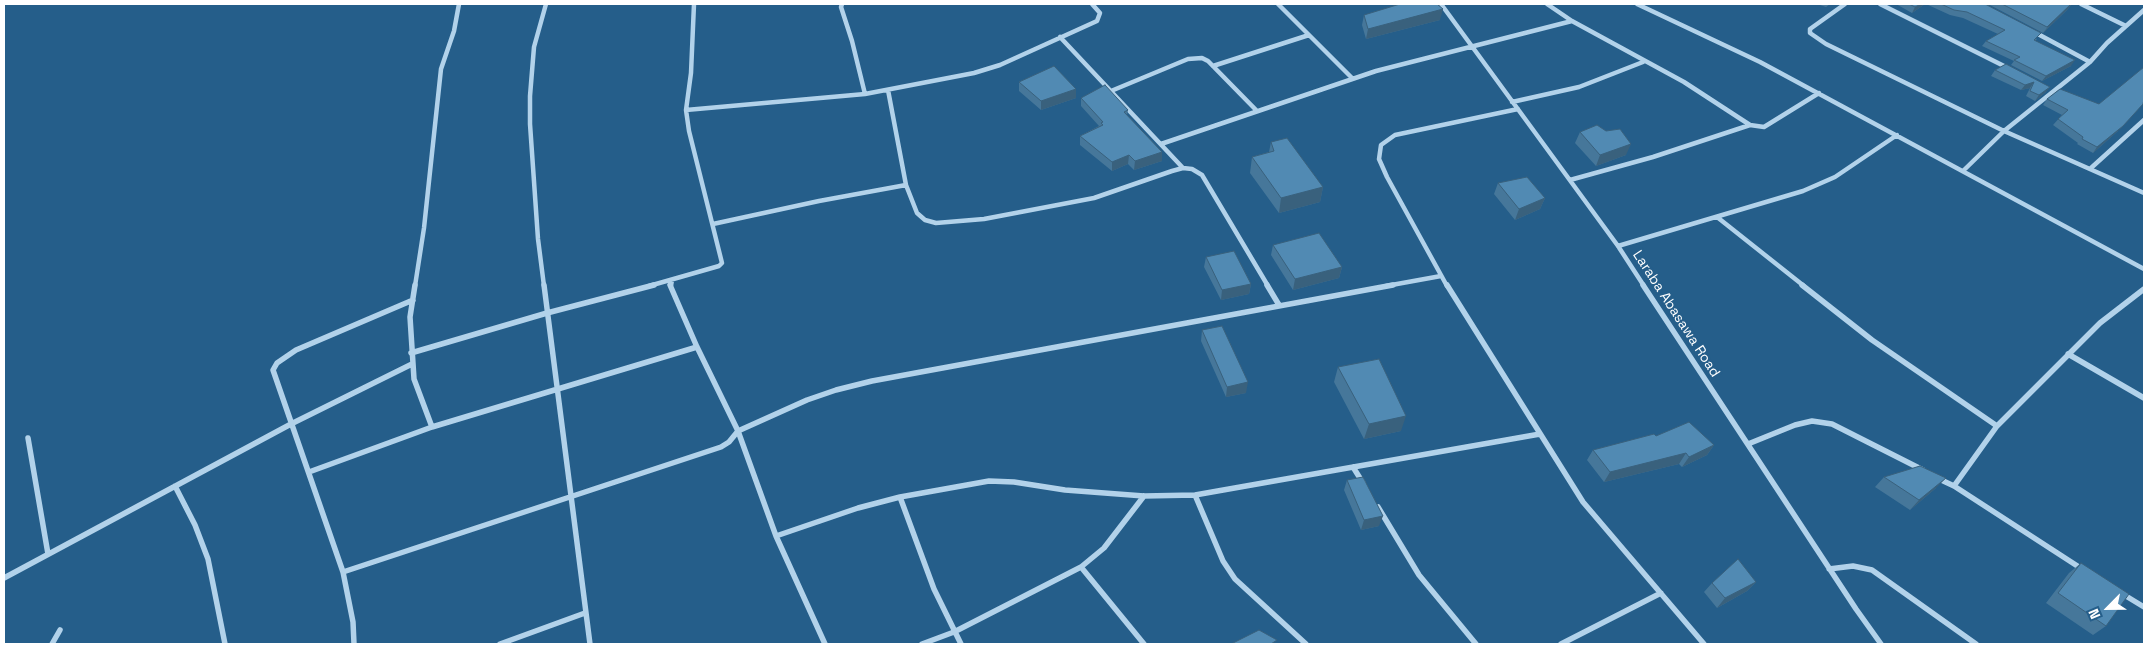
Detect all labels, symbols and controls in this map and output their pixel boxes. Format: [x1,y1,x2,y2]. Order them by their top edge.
street label: Laraba Abasawa Road [1629,248,1723,380]
north arrow [2083,583,2133,633]
text: N [2084,606,2104,622]

